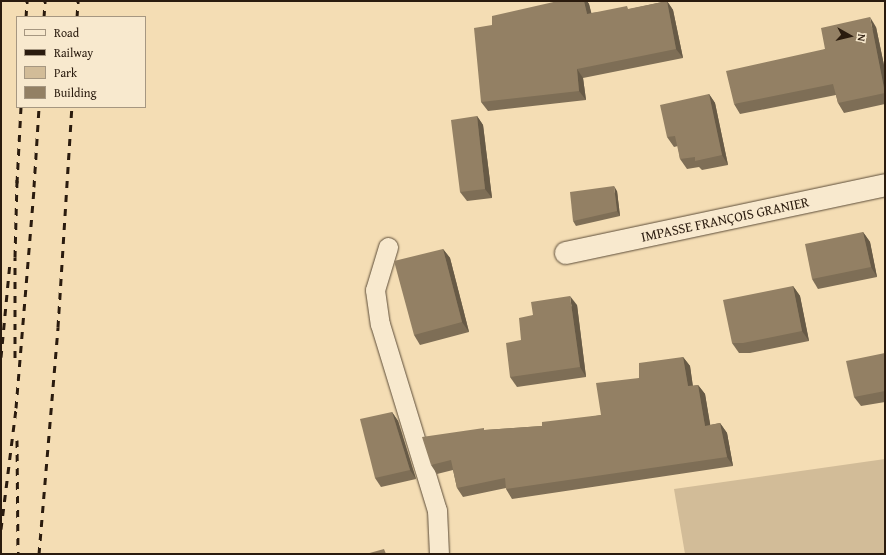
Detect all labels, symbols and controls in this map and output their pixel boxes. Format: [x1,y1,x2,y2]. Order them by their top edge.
legend [16,16,146,108]
north arrow [830,16,870,56]
text: Road [54,24,79,41]
text: N [853,33,870,42]
text: Railway [54,44,93,61]
text: Park [54,64,77,81]
text: Building [54,84,97,101]
street label: IMPASSE FRANÇOIS GRANIER [640,193,810,245]

